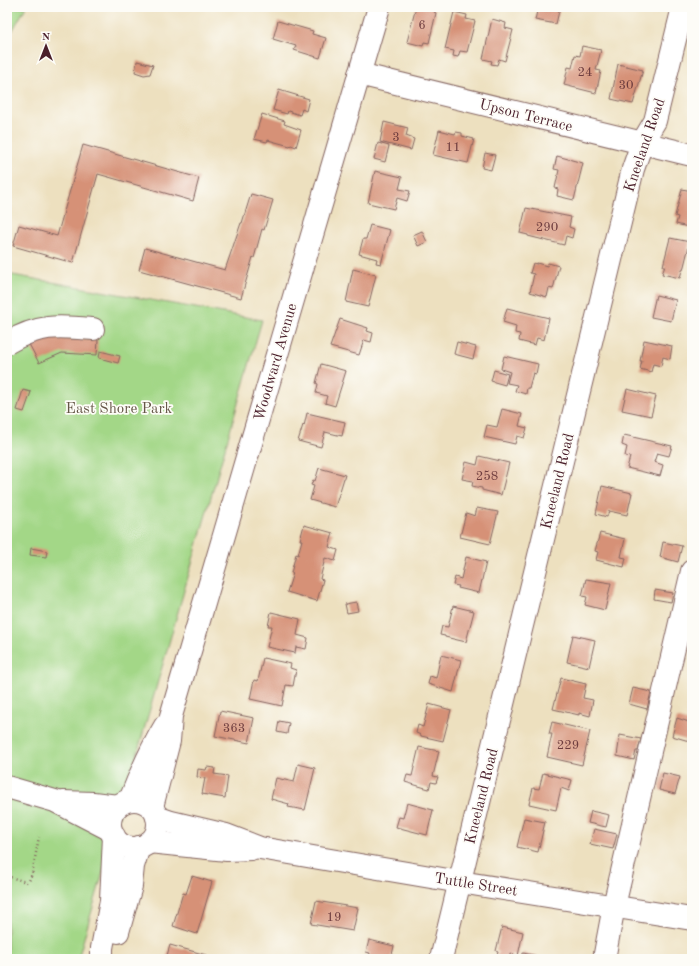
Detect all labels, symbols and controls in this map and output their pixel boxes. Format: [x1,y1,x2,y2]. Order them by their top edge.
house number: 6 [418,19,426,32]
north arrow [26,26,66,66]
text: N [42,32,51,43]
house number: 24 [577,66,593,79]
house number: 30 [618,79,634,92]
street label: Kneeland Road [622,96,669,194]
street label: Upson Terrace [478,98,574,135]
house number: 3 [392,131,400,144]
house number: 11 [445,141,461,154]
house number: 290 [536,221,558,234]
street label: Woodward Avenue [252,302,300,423]
park label: East Shore Park [66,402,173,417]
street label: Kneeland Road [539,432,578,531]
house number: 258 [476,470,498,483]
house number: 363 [223,722,245,735]
house number: 229 [557,739,579,752]
street label: Kneeland Road [463,747,502,846]
street label: Tuttle Street [433,871,518,899]
house number: 19 [326,911,342,924]

